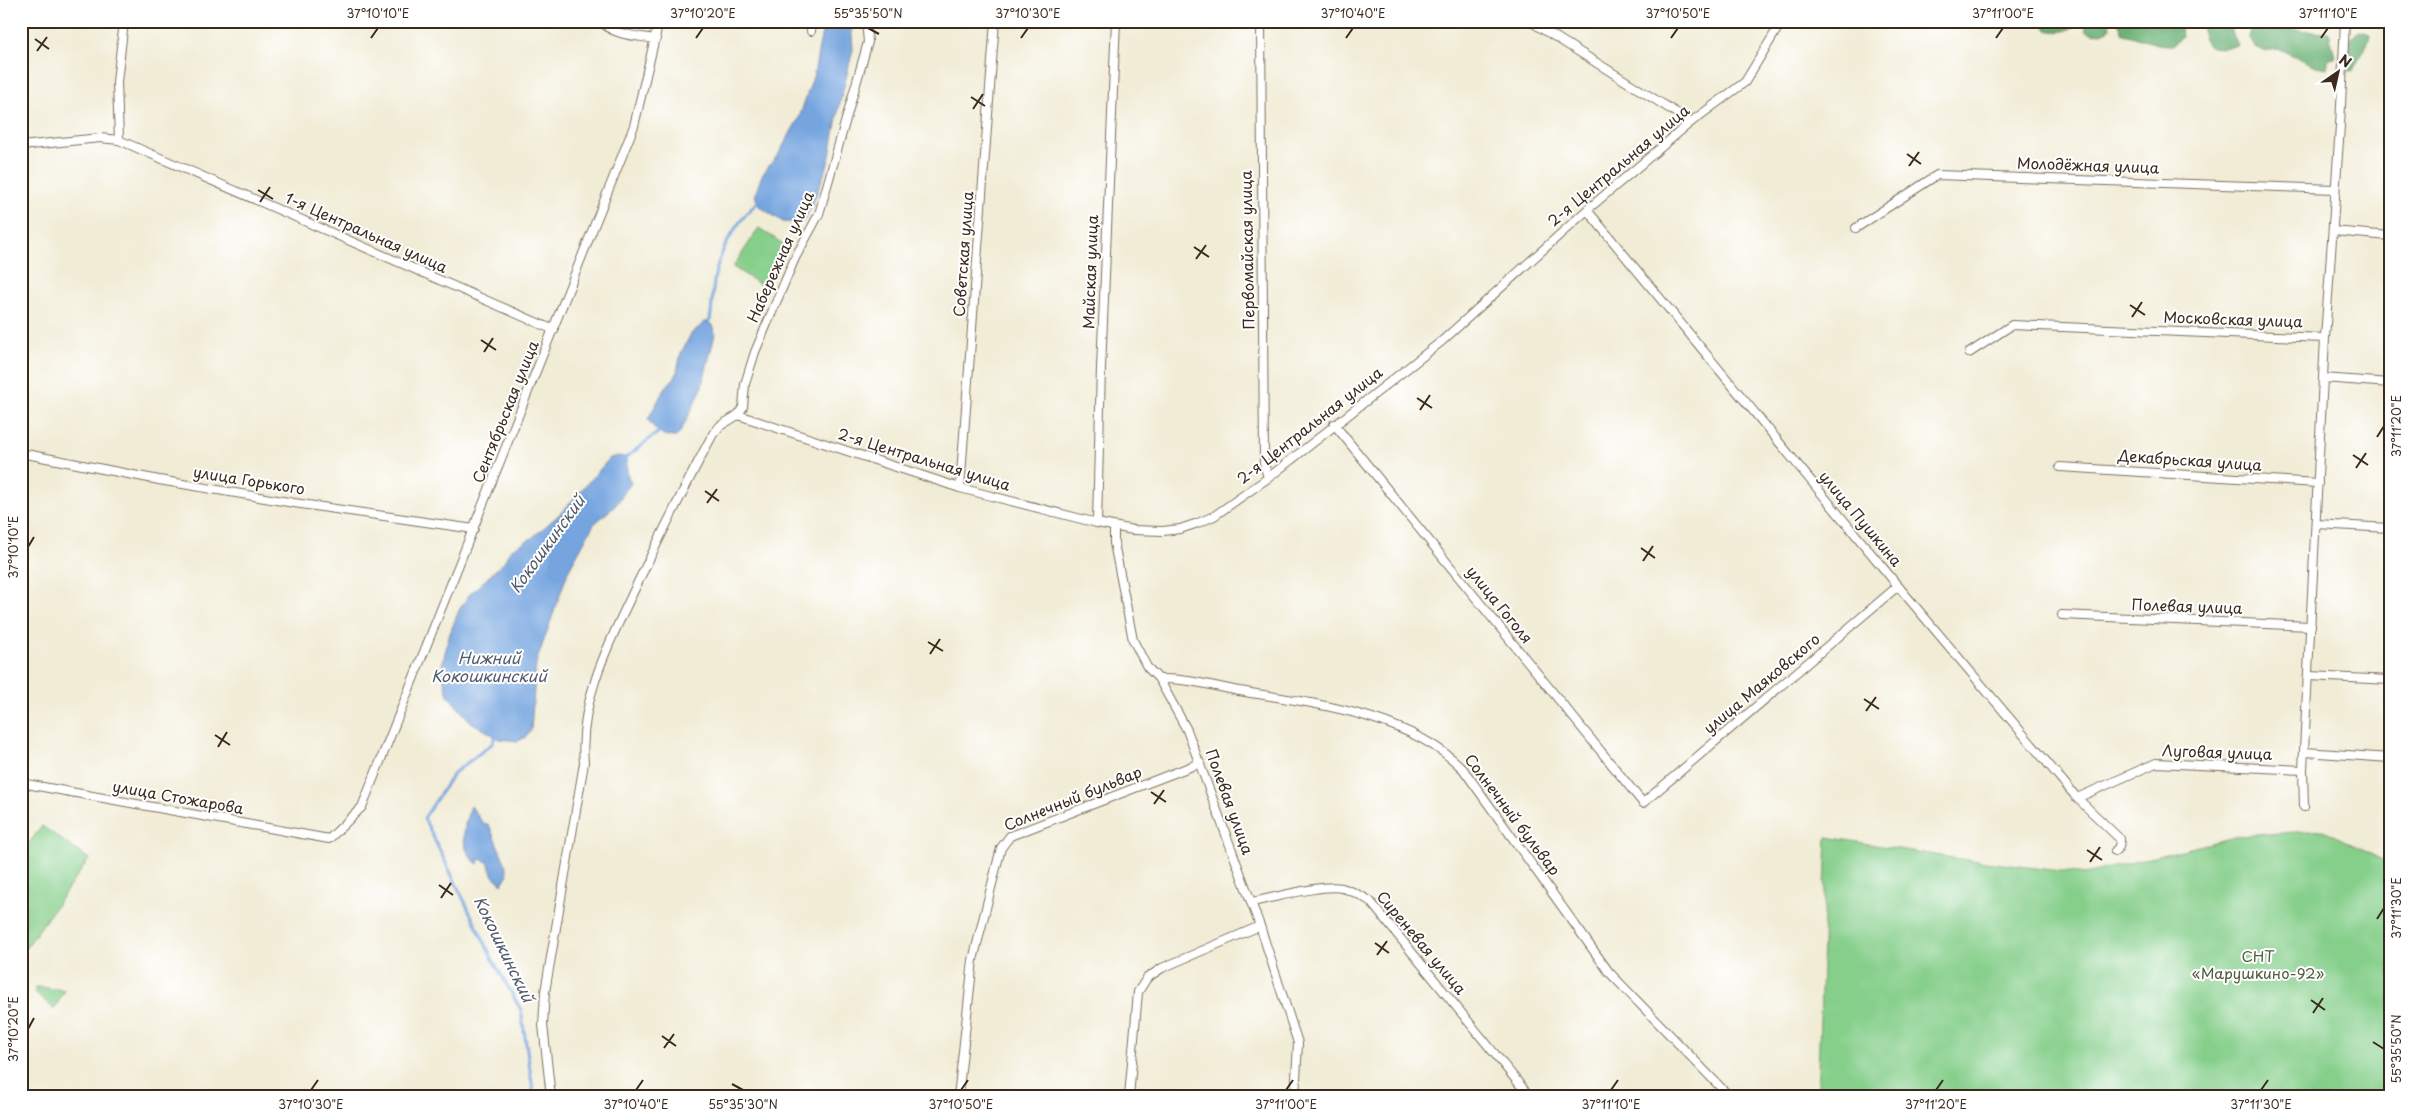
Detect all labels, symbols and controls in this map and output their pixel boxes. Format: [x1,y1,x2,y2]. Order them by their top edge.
text: 37°10'10"E [347,4,409,22]
text: 37°10'20"E [670,4,736,22]
text: 55°35'50"N [833,4,903,22]
text: 37°10'30"E [995,4,1061,22]
text: 37°10'40"E [1320,4,1386,22]
text: 37°10'50"E [1646,4,1710,22]
text: 37°11'00"E [1972,4,2034,22]
text: 37°11'10"E [2299,4,2357,22]
north arrow [2314,48,2364,98]
text: N [2335,49,2356,73]
street label: 2-я Центральная улица [1542,98,1694,231]
street label: Молодёжная улица [2017,151,2160,178]
street label: Первомайская улица [1234,170,1259,330]
street label: 1-я Центральная улица [282,185,452,278]
street label: Набережная улица [740,187,819,326]
street label: Советская улица [947,190,978,317]
street label: Майская улица [1076,214,1103,330]
street label: Московская улица [2163,305,2304,332]
street label: Сентябрьская улица [465,336,544,486]
street label: 2-я Центральная улица [1231,360,1387,489]
text: 37°11'20"E [2387,395,2405,457]
street label: 2-я Центральная улица [835,421,1014,496]
street label: Декабрьская улица [2116,443,2263,476]
street label: улица Горького [192,459,307,500]
street label: улица Пушкина [1814,465,1909,571]
water label: Кокошкинский [503,488,591,597]
text: 37°10'10"E [4,516,22,578]
street label: улица Гоголя [1462,560,1539,648]
street label: Полевая улица [2131,592,2243,619]
street label: улица Маяковского [1698,627,1824,739]
water label: Нижний Кокошкинский [431,645,549,687]
street label: Луговая улица [2162,738,2273,765]
street label: Полевая улица [1201,745,1260,858]
street label: Солнечный бульвар [1460,748,1567,880]
street label: Солнечный бульвар [1000,759,1145,836]
street label: улица Стожарова [111,774,246,819]
text: 37°11'30"E [2387,877,2405,939]
street label: Сиреневая улица [1372,885,1473,999]
water label: Кокошкинский [469,892,542,1008]
park label: СНТ «Марушкино-92» [2192,944,2325,984]
text: 37°10'20"E [4,996,22,1062]
text: 55°35'50"N [2387,1014,2405,1084]
text: 37°10'30"E [278,1095,344,1113]
text: 37°10'40"E [603,1095,669,1113]
text: 55°35'30"N [708,1095,778,1113]
text: 37°10'50"E [929,1095,993,1113]
text: 37°11'00"E [1255,1095,1317,1113]
text: 37°11'10"E [1582,1095,1640,1113]
text: 37°11'20"E [1905,1095,1967,1113]
text: 37°11'30"E [2230,1095,2292,1113]

